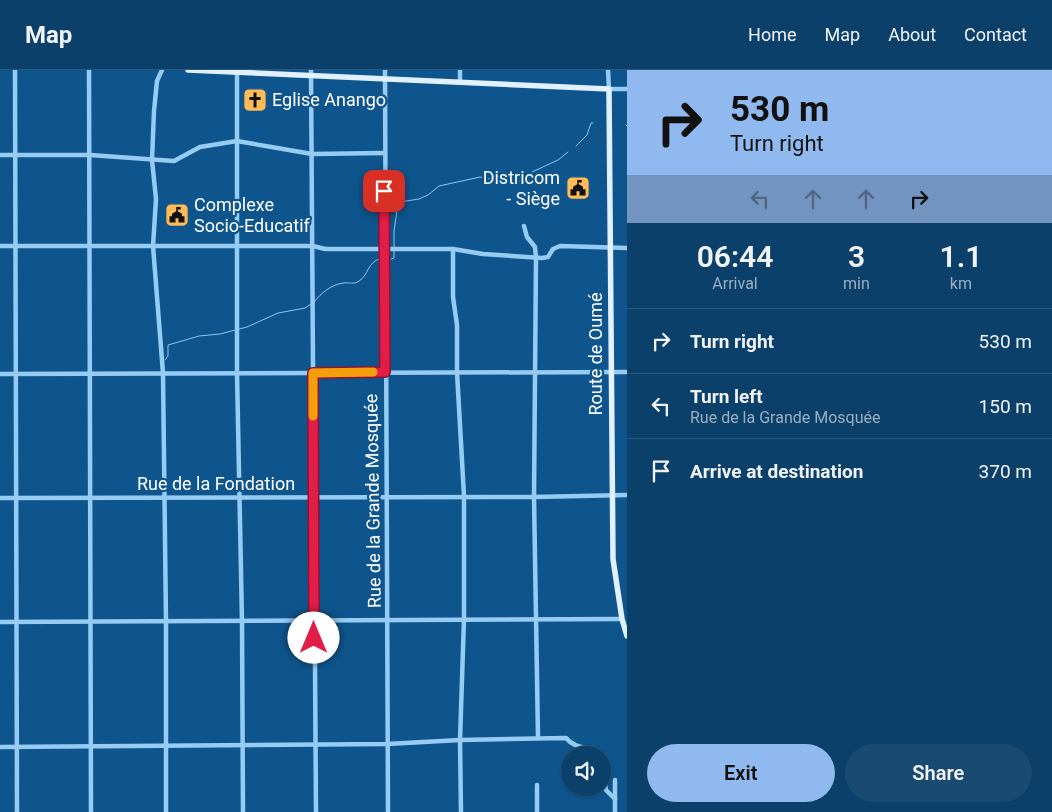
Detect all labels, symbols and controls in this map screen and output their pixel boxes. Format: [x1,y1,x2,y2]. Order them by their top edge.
text: Map [25,21,72,49]
text: Home [748,24,797,45]
text: Map [825,24,860,45]
text: About [888,24,936,45]
text: Contact [964,24,1027,45]
church icon: Eglise Anango [242,87,268,113]
place label: Eglise Anango [272,89,386,110]
text: 530 m [730,89,829,130]
icon: right [647,90,712,155]
text: Turn right [730,131,824,156]
place label: Districom - Siège [483,167,560,209]
pin [363,170,405,212]
public building icon: Districom - Siège [565,175,591,201]
icon: arrive [370,177,398,205]
icon: left [746,185,774,213]
icon: ahead [799,185,827,213]
icon: ahead [852,185,880,213]
icon: right [905,185,933,213]
place label: Complexe Socio-Educatif [194,194,311,236]
public building icon: Complexe Socio-Educatif [164,202,190,228]
text: 06:44 [697,239,773,274]
text: 3 [848,239,865,274]
text: 1.1 [940,239,982,274]
text: Arrival [712,274,758,293]
text: min [843,274,870,293]
text: km [950,274,972,293]
street label: Route de Oumé [585,293,606,415]
icon: right [647,327,675,355]
text: Turn right [690,330,774,353]
text: 530 m [979,330,1032,353]
text: Turn left [690,385,763,408]
icon: left [647,392,675,420]
street label: Rue de la Grande Mosquée [360,394,385,608]
text: 150 m [979,395,1032,418]
text: Rue de la Grande Mosquée [690,408,880,427]
icon: arrive [647,457,675,485]
text: Arrive at destination [690,460,863,483]
text: 370 m [979,460,1032,483]
street label: Rue de la Fondation [137,473,295,494]
position arrow [287,611,339,663]
button: Exit [647,744,835,802]
button: Share [845,744,1032,802]
map controls [561,746,611,796]
button: sound [561,746,611,796]

